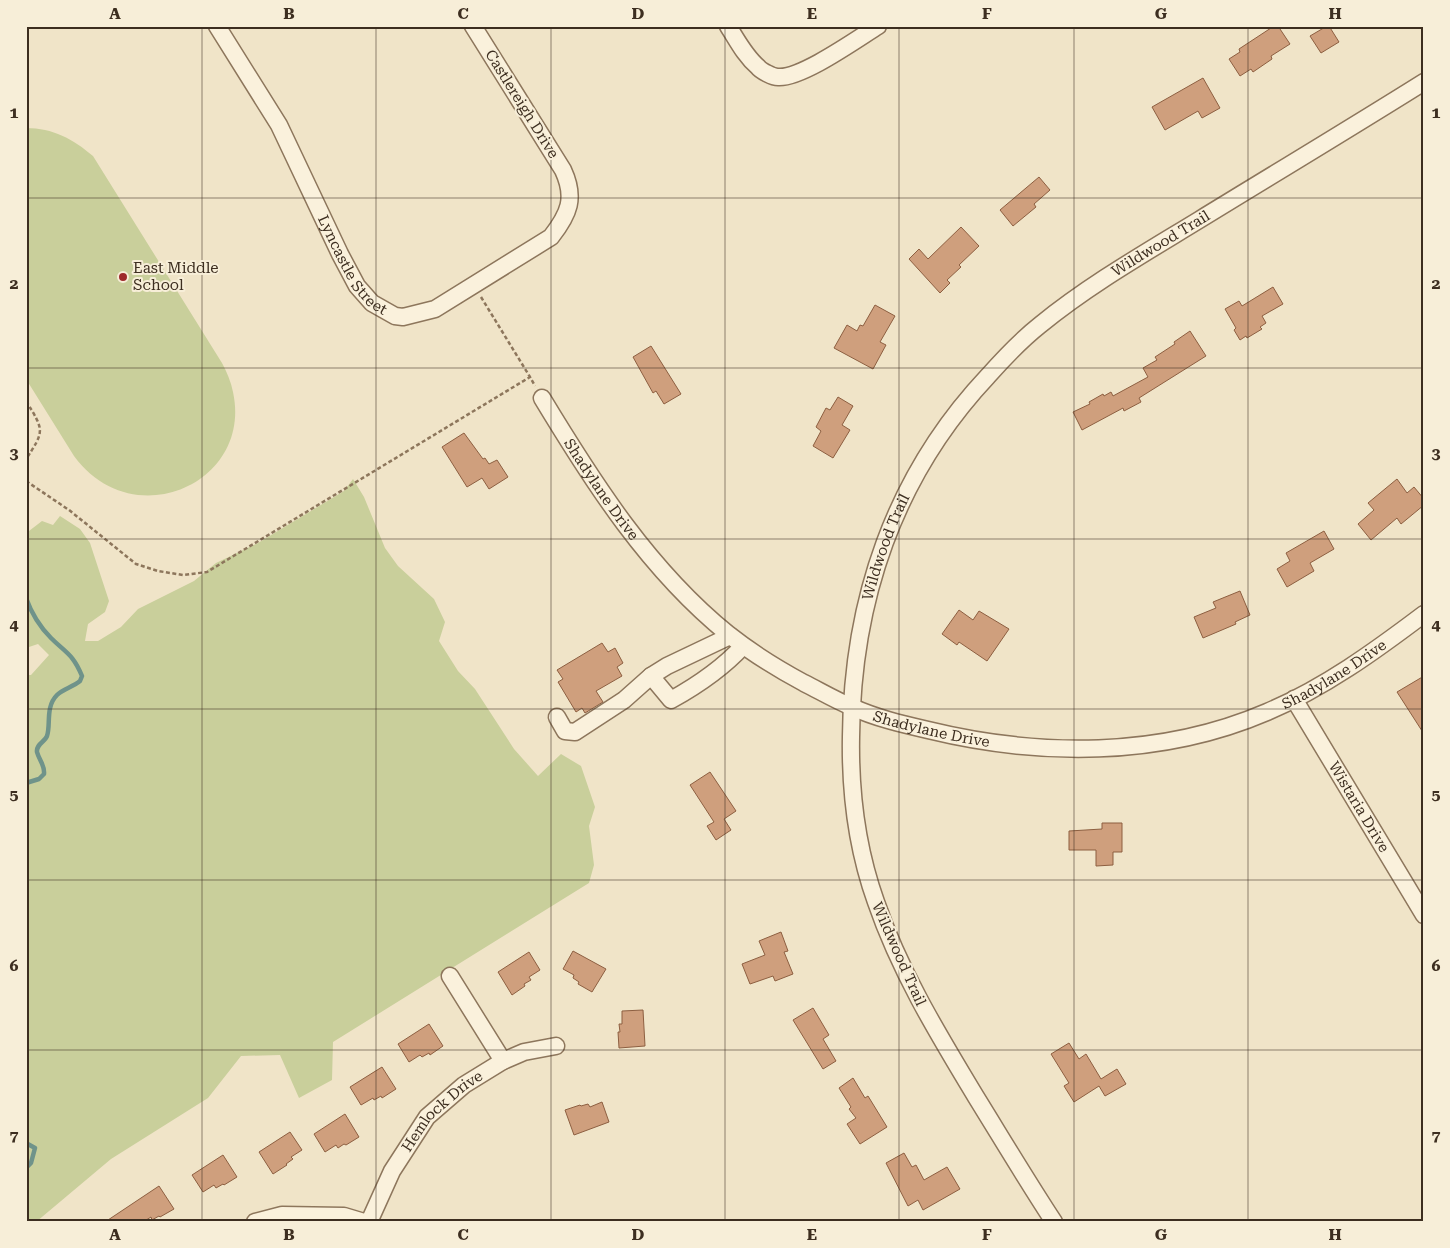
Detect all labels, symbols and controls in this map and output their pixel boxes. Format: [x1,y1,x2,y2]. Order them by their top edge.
text: A [109,4,121,23]
text: B [283,4,295,23]
text: C [457,4,469,23]
text: D [632,4,645,23]
text: E [807,4,817,23]
text: F [982,4,992,23]
text: G [1155,4,1168,23]
text: H [1328,4,1342,23]
street label: Castlereigh Drive [481,46,563,162]
text: 1 [10,103,19,122]
text: 1 [1432,103,1441,122]
street label: Wildwood Trail [1108,206,1213,280]
street label: Lyncastle Street [314,212,391,319]
place label: East Middle School [133,259,219,294]
marker: East Middle School [117,271,129,283]
text: 2 [10,274,19,293]
text: 2 [1432,274,1441,293]
street label: Shadylane Drive [560,435,643,544]
text: 3 [10,444,19,463]
text: 3 [1432,444,1441,463]
street label: Wildwood Trail [859,491,913,602]
text: 4 [10,615,19,634]
text: 4 [1432,615,1441,634]
street label: Shadylane Drive [1279,636,1390,713]
street label: Shadylane Drive [871,707,991,751]
street label: Wistaria Drive [1325,758,1393,856]
text: 5 [10,785,19,804]
text: 5 [1432,785,1441,804]
street label: Wildwood Trail [868,899,930,1009]
text: 6 [10,956,19,975]
text: 6 [1432,956,1441,975]
street label: Hemlock Drive [398,1067,486,1155]
text: 7 [10,1126,19,1145]
text: 7 [1432,1126,1441,1145]
text: A [109,1225,121,1244]
text: B [283,1225,295,1244]
text: C [457,1225,469,1244]
text: D [632,1225,645,1244]
text: E [807,1225,817,1244]
text: F [982,1225,992,1244]
text: G [1155,1225,1168,1244]
text: H [1328,1225,1342,1244]

